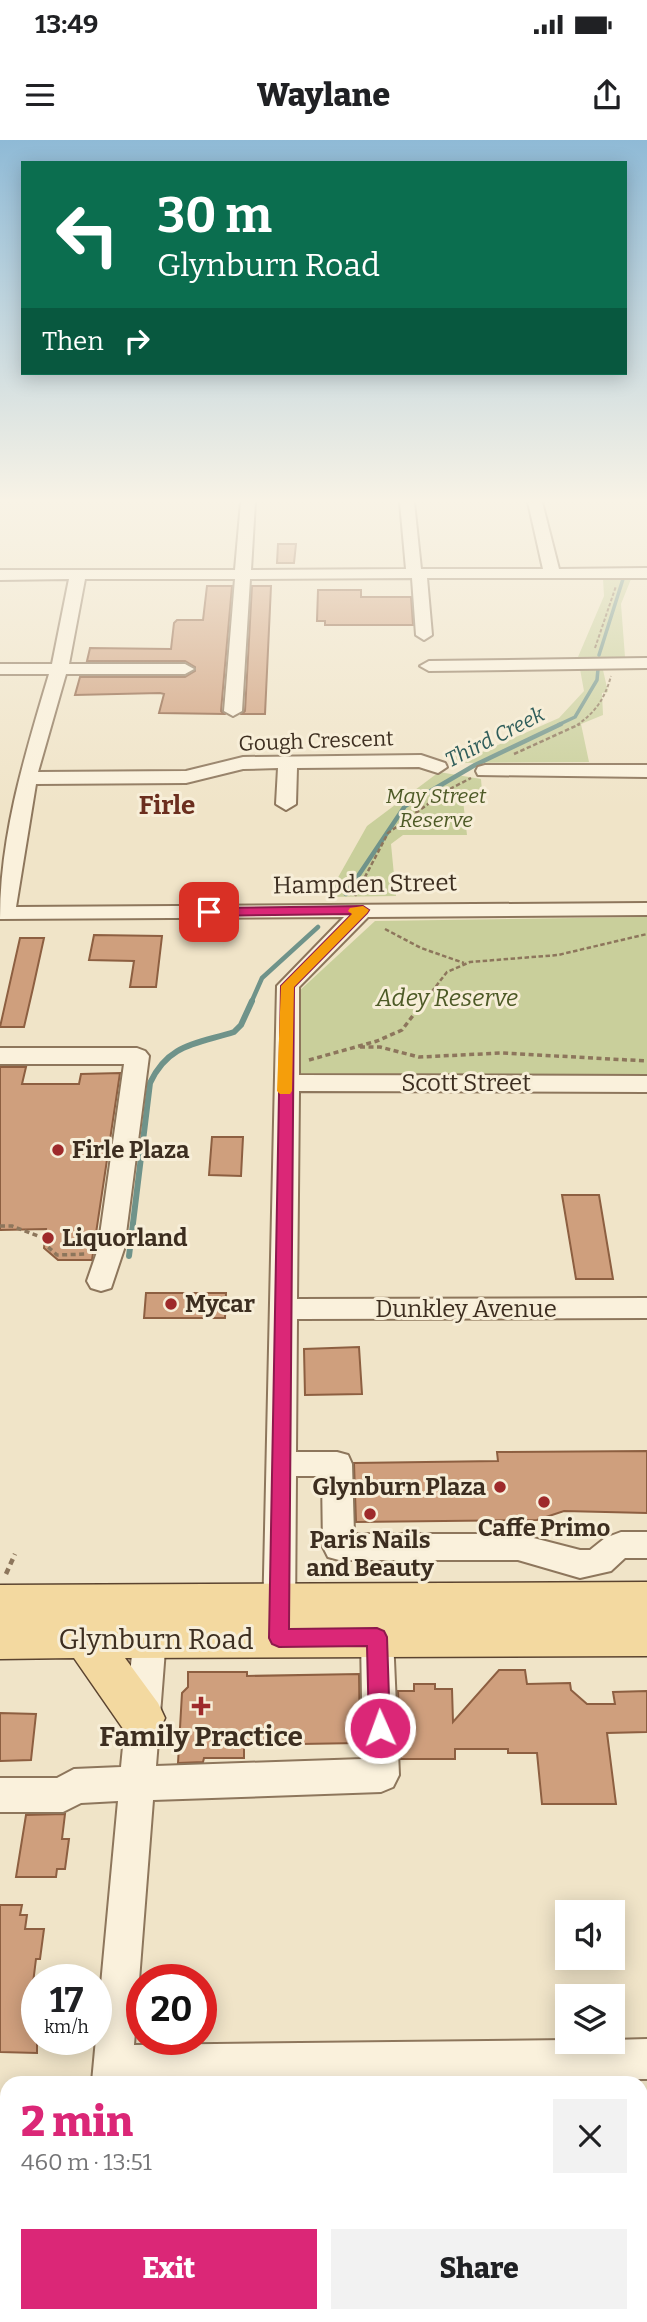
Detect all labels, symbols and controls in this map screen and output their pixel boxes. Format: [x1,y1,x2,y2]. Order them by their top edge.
text: 13:49 [35,9,98,40]
icon: menu [21,76,59,114]
text: Waylane [257,76,390,114]
icon: share [588,76,626,114]
text: 30 m [157,186,272,245]
icon: left [42,189,133,280]
text: Glynburn Road [157,246,380,284]
icon: right [118,322,156,360]
text: Then [42,326,104,357]
water label: Third Creek [441,701,549,773]
street label: Gough Crescent [238,725,394,757]
park label: May Street Reserve [386,783,487,833]
district label: Firle [139,790,195,821]
street label: Hampden Street [273,868,458,900]
pin [179,882,239,942]
icon: arrive [190,893,228,931]
park label: Adey Reserve [375,984,518,1012]
street label: Scott Street [401,1069,531,1097]
place label: Firle Plaza [72,1136,190,1164]
marker: Firle Plaza [50,1142,66,1158]
place label: Liquorland [62,1224,188,1252]
marker: Liquorland [40,1230,56,1246]
place label: Mycar [185,1290,255,1318]
street label: Dunkley Avenue [375,1295,557,1323]
marker: Mycar [163,1296,179,1312]
place label: Glynburn Plaza [312,1473,487,1501]
marker: Glynburn Plaza [492,1479,508,1495]
marker: Caffe Primo [536,1494,552,1510]
marker: Paris Nails and Beauty [362,1506,378,1522]
place label: Caffe Primo [478,1514,611,1542]
place label: Paris Nails and Beauty [306,1526,434,1582]
street label: Glynburn Road [58,1623,254,1656]
position arrow [343,1691,417,1765]
marker: Family Practice [191,1696,211,1716]
place label: Family Practice [99,1720,303,1753]
map controls [555,1900,625,2054]
button: sound [555,1900,625,1970]
speed limit sign: 20 [126,1964,217,2055]
text: 17 [50,1979,83,2021]
button: layers [555,1984,625,2054]
text: km/h [44,2016,89,2038]
text: 2 min [21,2097,133,2147]
button: close [553,2099,627,2173]
text: 460 m · 13:51 [21,2148,152,2176]
button: Exit [21,2229,317,2309]
button: Share [331,2229,627,2309]

